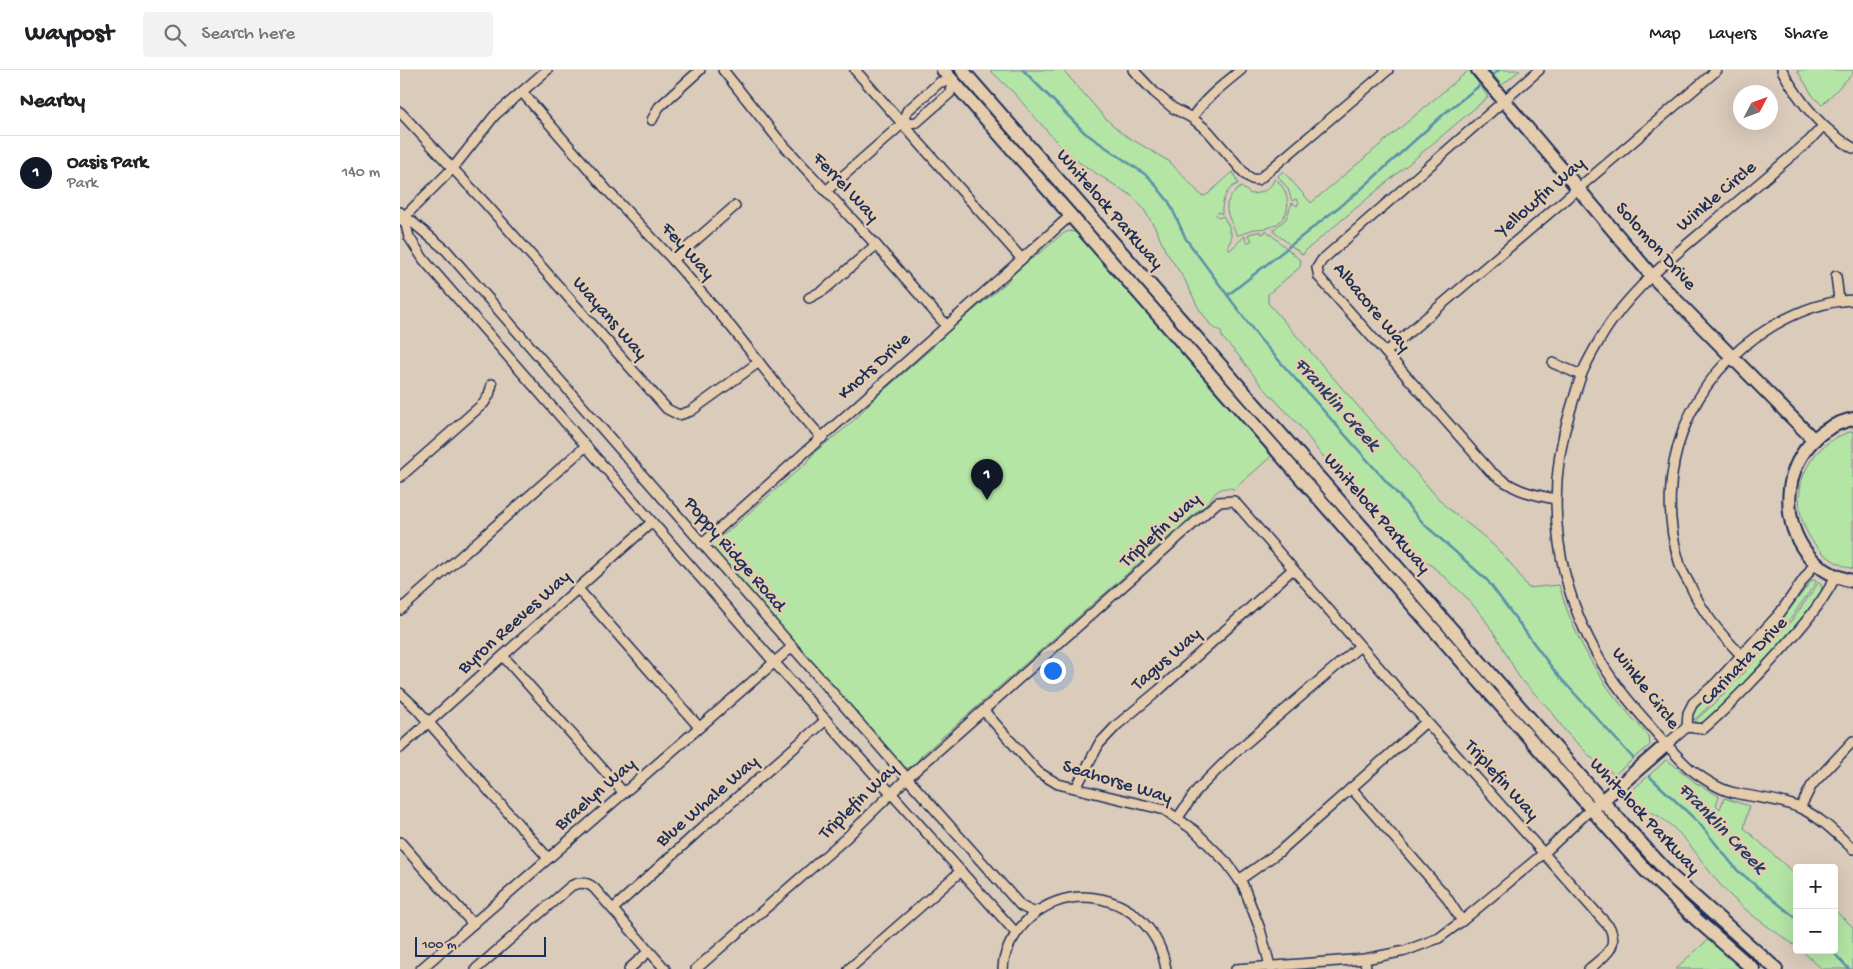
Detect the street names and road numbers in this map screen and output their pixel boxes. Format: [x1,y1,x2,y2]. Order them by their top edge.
street label: Whitelock Parkway [1050,145,1168,276]
street label: Ferrel Way [806,147,884,228]
street label: Yellowfin Way [1490,152,1591,244]
street label: Winkle Circle [1672,157,1762,237]
street label: Solomon Drive [1609,198,1701,296]
street label: Fey Way [655,218,719,286]
street label: Albacore Way [1327,259,1415,358]
street label: Wayans Way [566,273,652,366]
street label: Knots Drive [834,328,916,406]
street label: Whitelock Parkway [1317,449,1435,580]
street label: Triplefin Way [1115,488,1207,574]
street label: Poppy Ridge Road [677,492,791,619]
street label: Byron Reeves Way [453,566,577,681]
street label: Carinata Drive [1697,612,1794,712]
street label: Tagus Way [1127,623,1207,697]
street label: Winkle Circle [1606,643,1684,735]
street label: Triplefin Way [1458,735,1544,827]
street label: Blue Whale Way [651,751,765,854]
street label: Braelyn Way [550,753,642,837]
street label: Whitelock Parkway [1584,753,1705,881]
street label: Seahorse Way [1059,755,1175,811]
street label: Triplefin Way [814,758,904,846]

